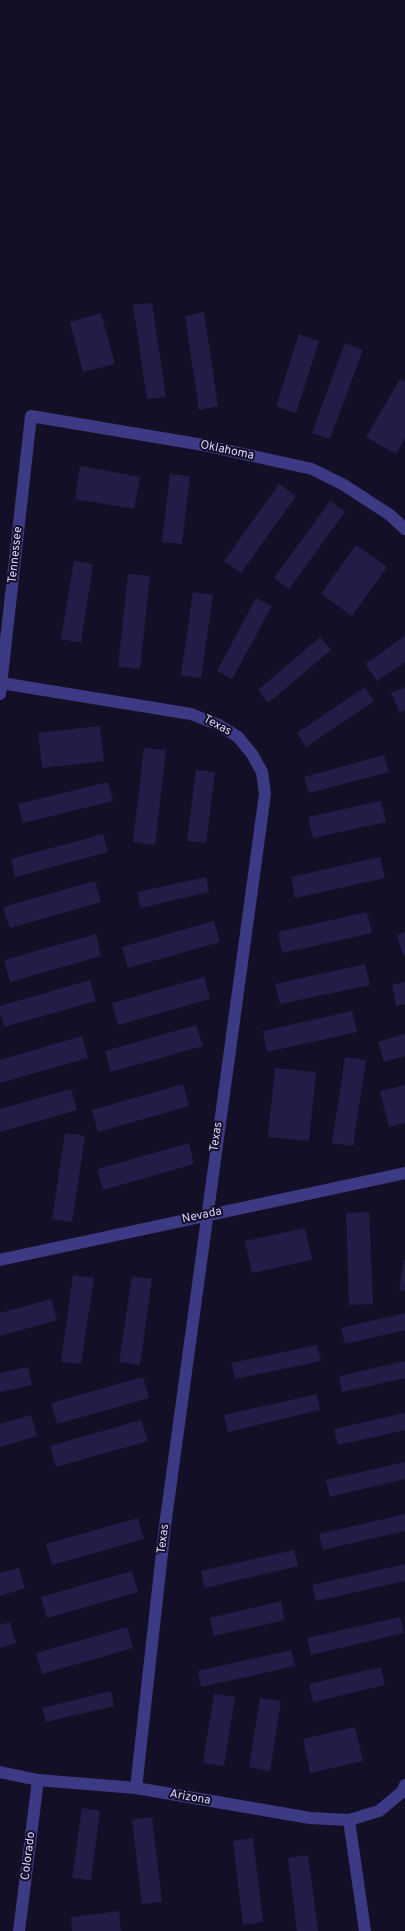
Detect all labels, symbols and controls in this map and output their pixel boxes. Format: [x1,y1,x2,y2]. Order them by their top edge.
street label: Oklahoma [199,438,255,464]
street label: Tennessee [6,526,26,584]
street label: Texas [200,713,234,739]
street label: Texas [208,1121,226,1153]
street label: Nevada [181,1205,223,1227]
street label: Texas [155,1523,173,1555]
street label: Arizona [168,1787,212,1809]
street label: Colorado [19,1831,39,1881]

